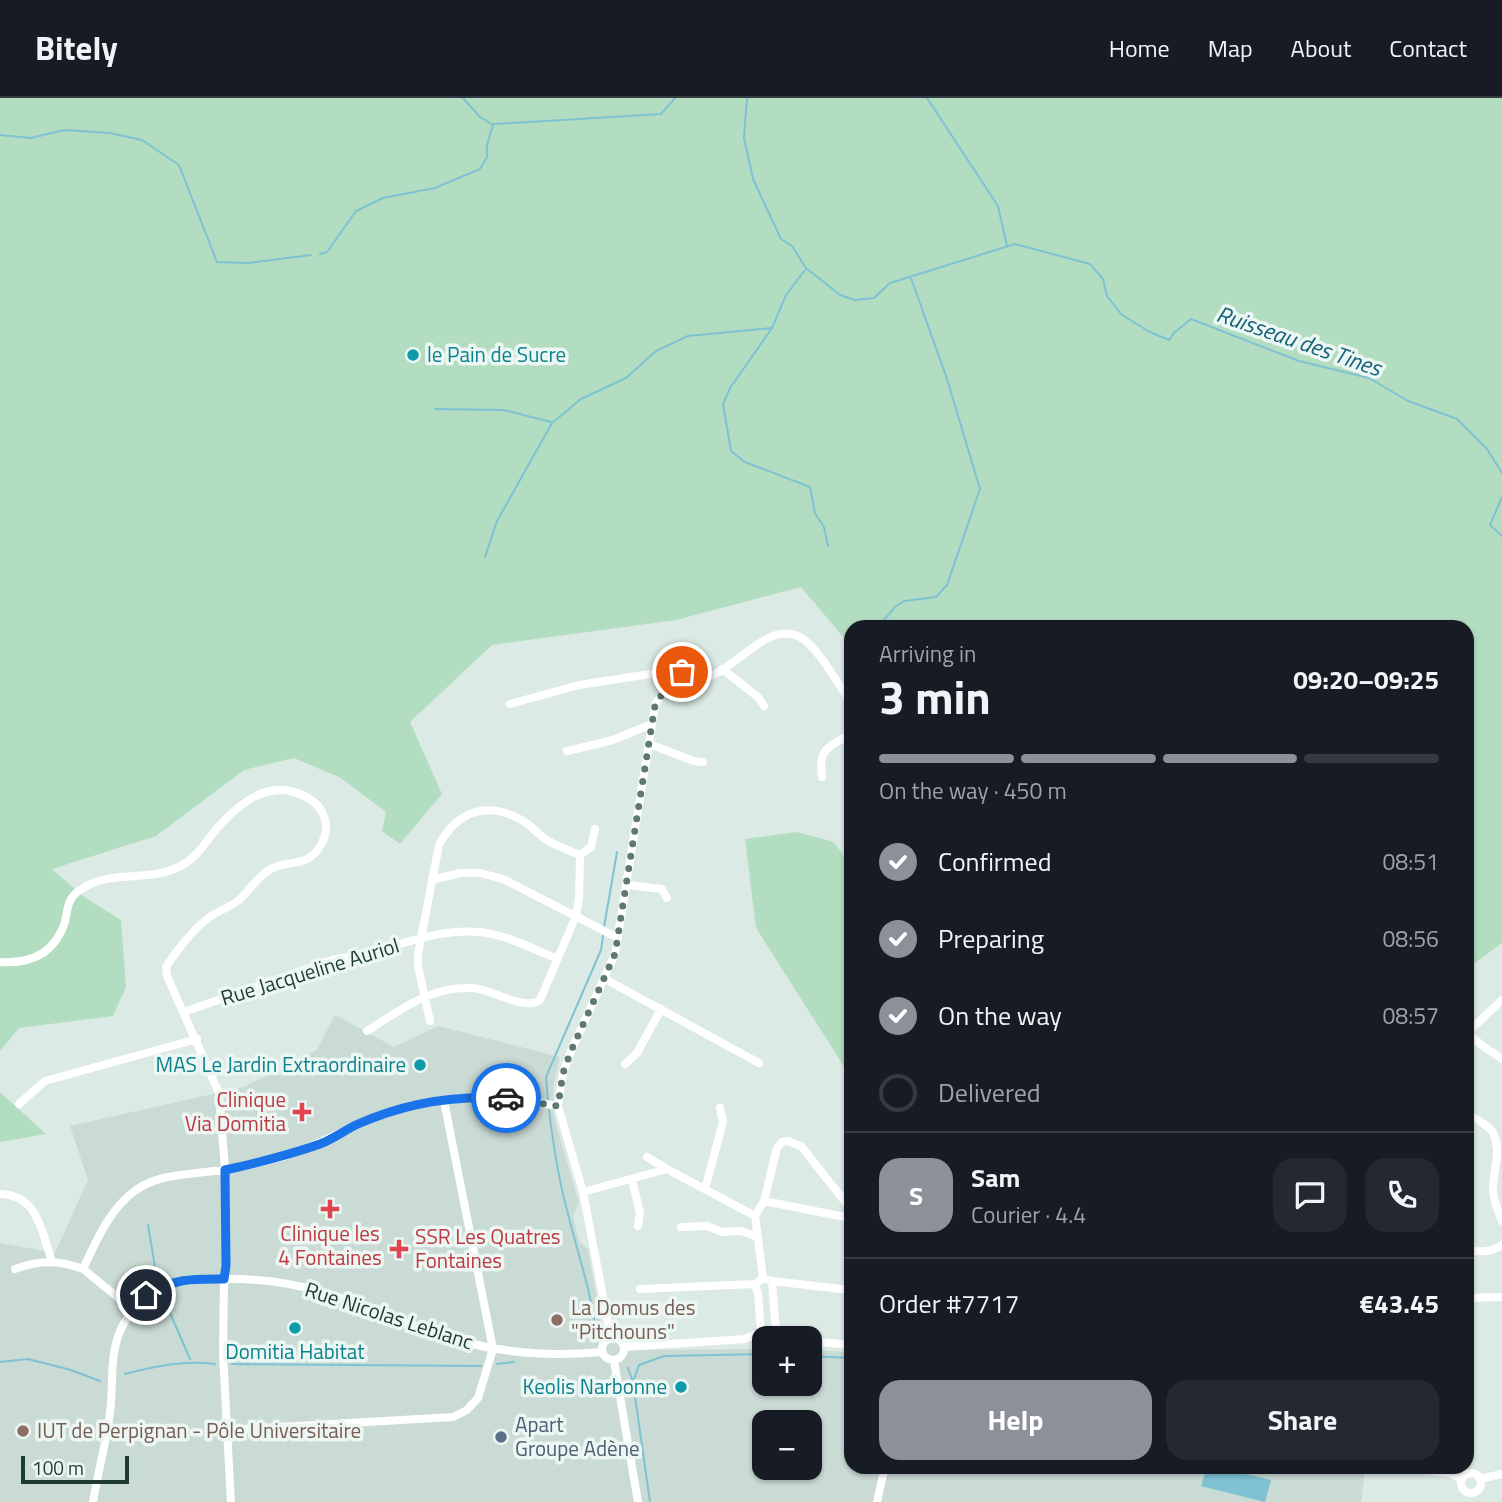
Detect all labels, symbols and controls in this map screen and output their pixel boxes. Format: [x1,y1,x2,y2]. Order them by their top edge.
text: Bitely [35,23,118,73]
text: Home [1109,30,1170,66]
text: Map [1208,30,1253,66]
text: About [1291,30,1351,66]
text: Contact [1389,30,1467,66]
water label: Ruisseau des Tines [1212,296,1388,386]
place label: le Pain de Sucre [427,338,566,370]
marker: le Pain de Sucre [405,347,421,363]
text: Arriving in [879,636,976,671]
pin [652,642,712,702]
icon: bag [663,653,701,691]
text: 09:20–09:25 [1293,660,1439,699]
text: 3 min [879,662,991,732]
text: On the way · 450 m [879,773,1067,808]
text: Confirmed [938,842,1052,881]
icon: check [879,843,917,881]
text: 08:51 [1382,844,1439,879]
text: Preparing [938,919,1044,958]
icon: check [879,920,917,958]
text: 08:56 [1382,921,1439,956]
street label: Rue Jacqueline Auriol [217,929,403,1013]
text: On the way [938,996,1062,1035]
icon: check [879,997,917,1035]
text: 08:57 [1382,998,1439,1033]
place label: MAS Le Jardin Extraordinaire [156,1048,406,1080]
marker: MAS Le Jardin Extraordinaire [412,1057,428,1073]
courier [471,1063,541,1133]
text: Delivered [938,1073,1041,1112]
icon: car [487,1079,525,1117]
place label: Clinique Via Domitia [185,1083,286,1139]
marker: Clinique Via Domitia [292,1102,312,1122]
text: Sam [971,1158,1020,1197]
button: chat [1273,1158,1347,1232]
button: phone [1365,1158,1439,1232]
text: S [909,1176,923,1215]
text: Courier · 4.4 [971,1197,1086,1232]
marker: Clinique les 4 Fontaines [320,1199,340,1219]
place label: Clinique les 4 Fontaines [278,1217,382,1273]
place label: SSR Les Quatres Fontaines [415,1220,561,1276]
marker: SSR Les Quatres Fontaines [389,1239,409,1259]
pin [116,1265,176,1325]
street label: Rue Nicolas Leblanc [301,1273,478,1357]
icon: home [127,1276,165,1314]
text: Order #7717 [879,1284,1019,1323]
text: €43.45 [1360,1284,1439,1323]
place label: La Domus des "Pitchouns" [571,1291,695,1347]
marker: La Domus des "Pitchouns" [549,1312,565,1328]
marker: Domitia Habitat [287,1320,303,1336]
map controls [752,1326,822,1480]
button: + [752,1326,822,1396]
place label: Domitia Habitat [225,1335,365,1367]
place label: Keolis Narbonne [523,1370,667,1402]
marker: Keolis Narbonne [673,1379,689,1395]
button: Help [879,1380,1152,1460]
button: Share [1166,1380,1439,1460]
place label: Apart Groupe Adène [515,1408,640,1464]
button: − [752,1410,822,1480]
place label: IUT de Perpignan - Pôle Universitaire [37,1414,361,1446]
marker: IUT de Perpignan - Pôle Universitaire [15,1423,31,1439]
marker: Apart Groupe Adène [493,1429,509,1445]
scale bar [21,1453,130,1485]
text: 100 m [32,1453,84,1482]

